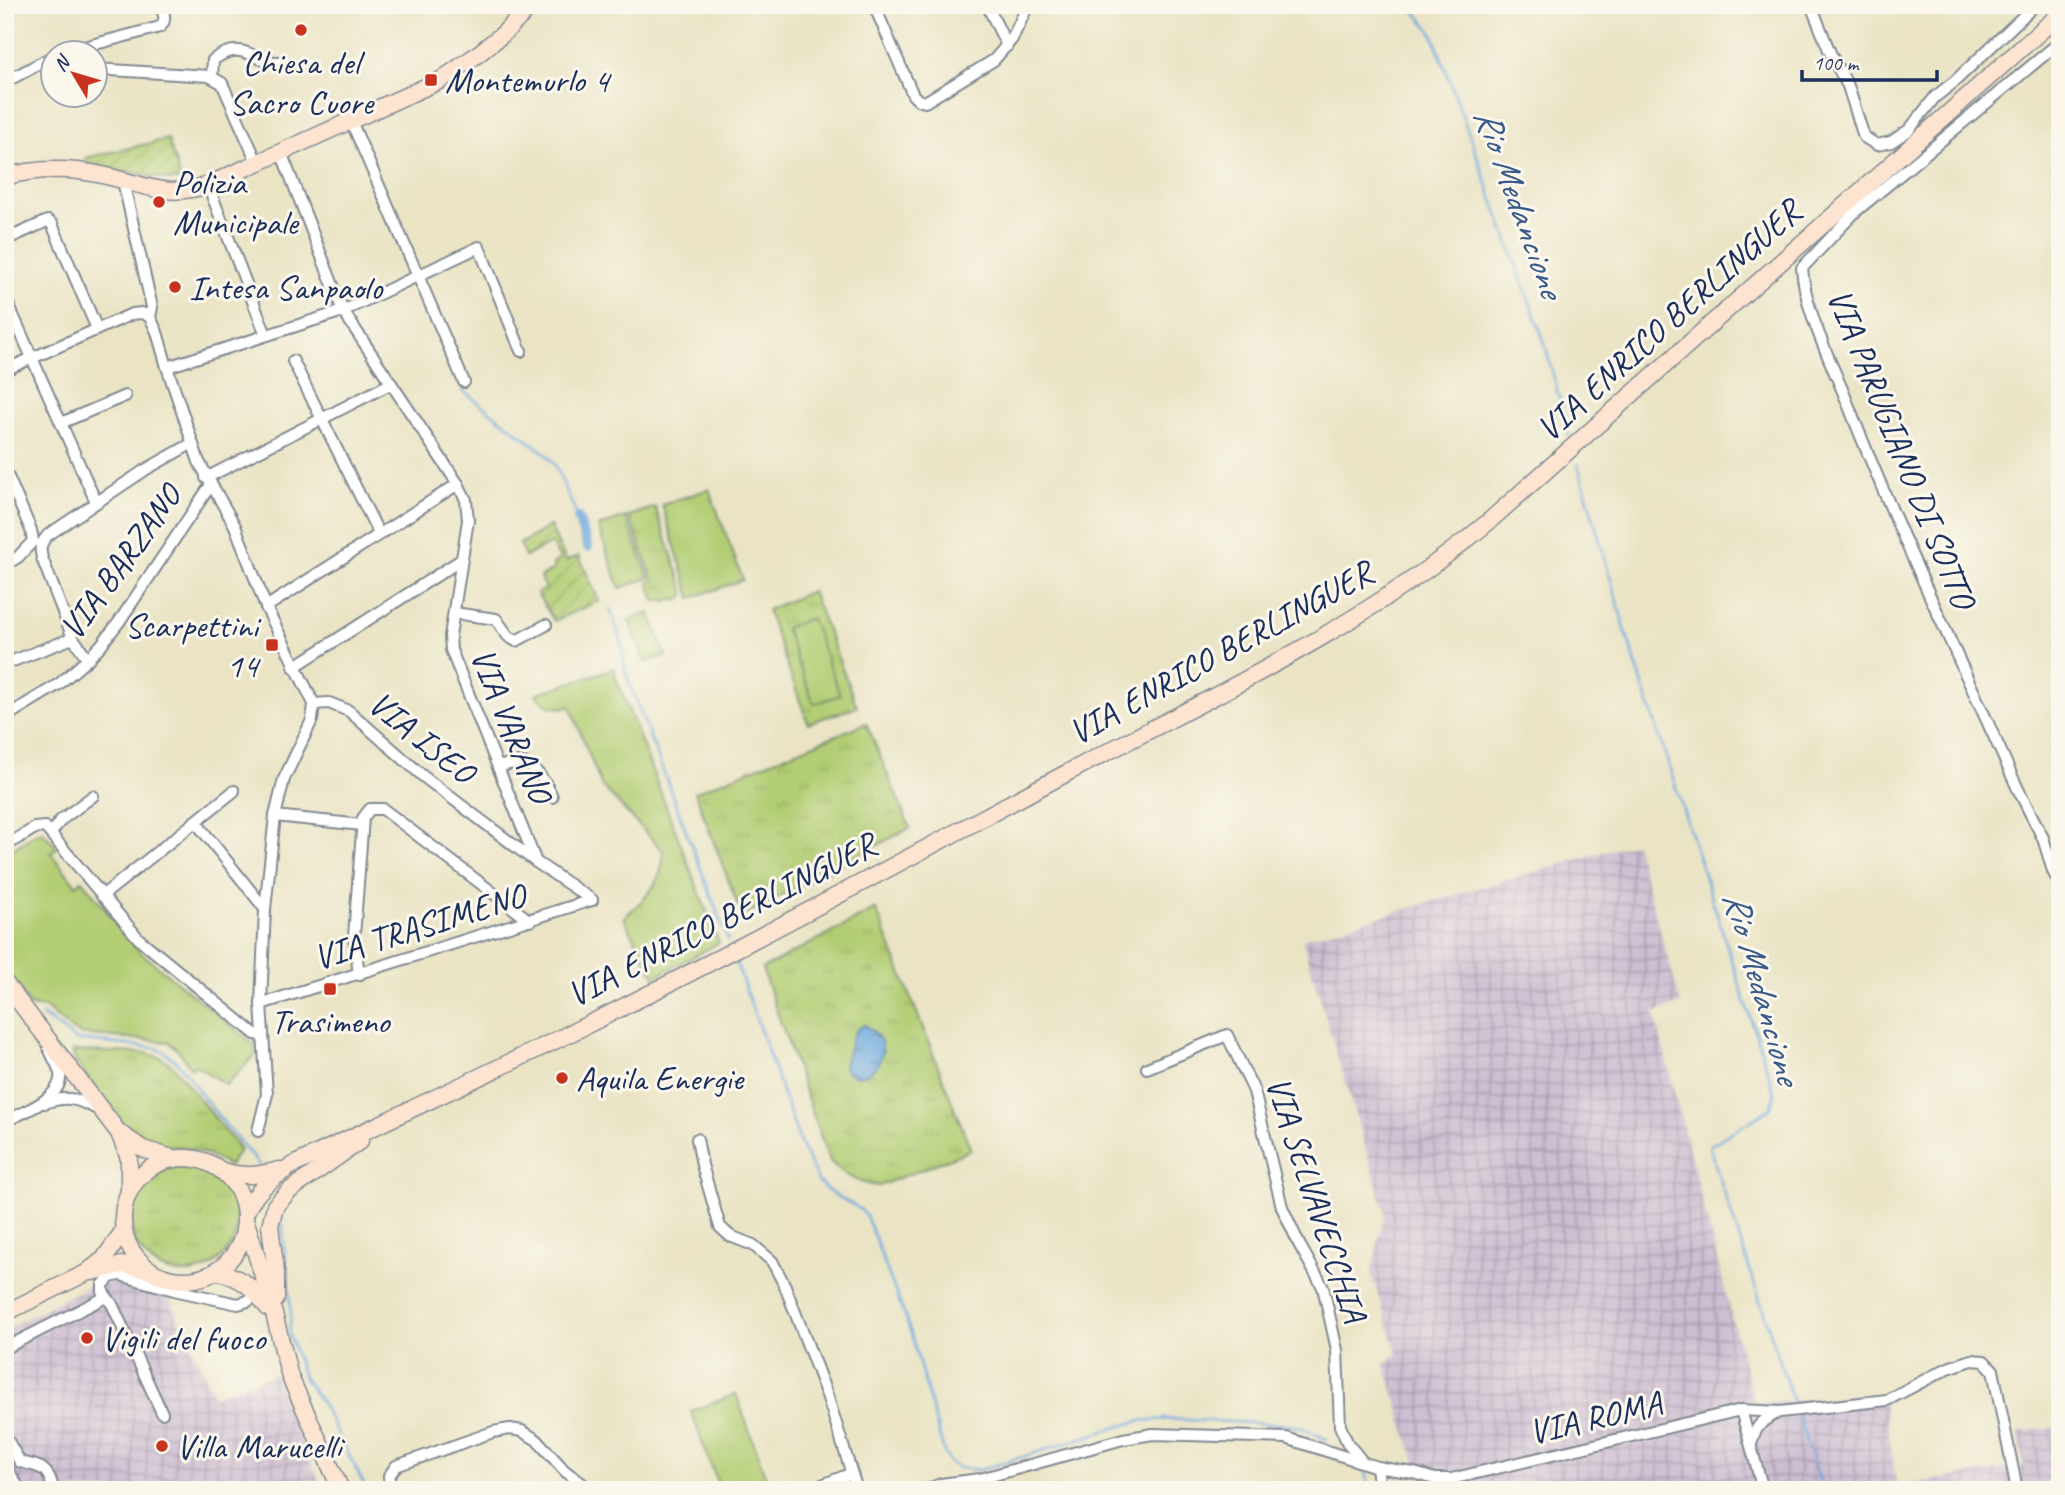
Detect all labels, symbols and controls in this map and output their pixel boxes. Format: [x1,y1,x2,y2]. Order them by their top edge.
marker: Chiesa del Sacro Cuore [293,22,309,38]
north arrow [38,38,108,108]
scale bar [1802,38,1937,82]
place label: Chiesa del Sacro Cuore [229,40,376,125]
text: N [48,50,76,76]
text: 100 m [1813,50,1860,76]
place label: Montemurlo 4 [445,58,612,103]
marker: Montemurlo 4 [423,72,439,88]
water label: Rio Medancione [1464,101,1577,309]
place label: Polizia Municipale [173,160,300,245]
street label: VIA ENRICO BERLINGUER [1527,187,1813,451]
marker: Polizia Municipale [151,194,167,210]
place label: Intesa Sanpaolo [189,265,384,310]
marker: Intesa Sanpaolo [167,279,183,295]
street label: VIA PARUGIANO DI SOTTO [1817,282,1988,618]
street label: VIA BARZANO [49,473,194,648]
street label: VIA ENRICO BERLINGUER [1061,548,1384,755]
place label: Scarpettini 14 [125,603,262,688]
marker: Scarpettini 14 [264,637,280,653]
street label: VIA VARANO [460,641,564,812]
street label: VIA ISEO [359,681,487,796]
street label: VIA ENRICO BERLINGUER [559,820,887,1017]
street label: VIA TRASIMENO [308,872,534,980]
water label: Rio Medancione [1713,886,1814,1094]
marker: Trasimeno [322,981,338,997]
place label: Trasimeno [271,999,391,1044]
place label: Aquila Energie [576,1056,746,1101]
marker: Aquila Energie [554,1070,570,1086]
street label: VIA SELVAVECCHIA [1256,1071,1378,1329]
place label: Vigili del fuoco [101,1316,267,1361]
marker: Vigili del fuoco [79,1330,95,1346]
street label: VIA ROMA [1524,1380,1667,1455]
place label: Villa Marucelli [176,1424,346,1469]
marker: Villa Marucelli [154,1438,170,1454]

